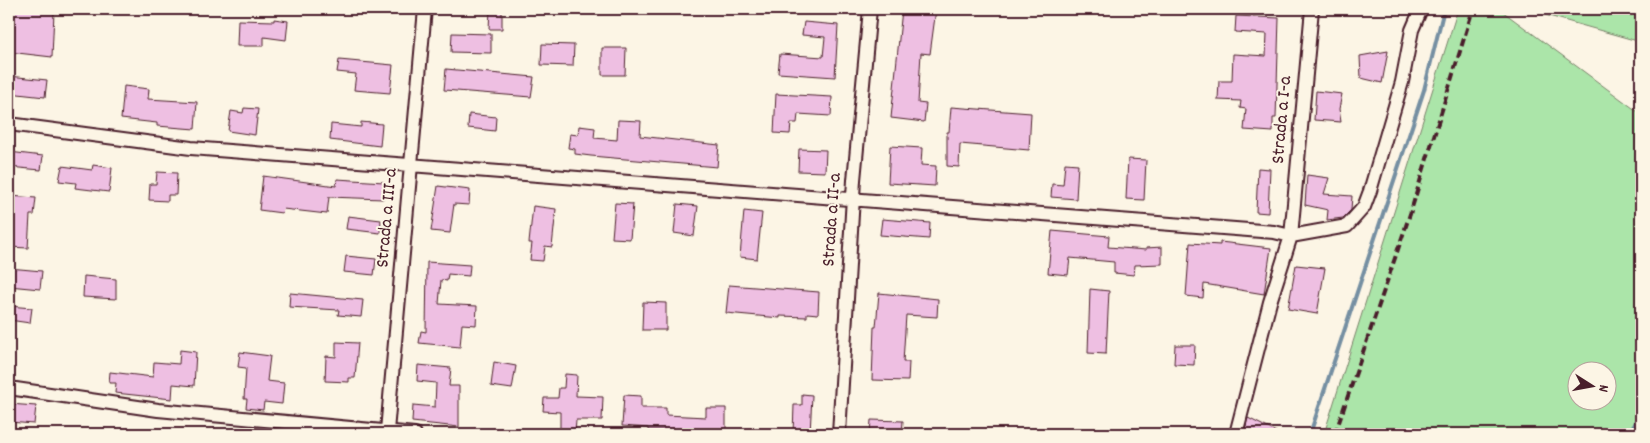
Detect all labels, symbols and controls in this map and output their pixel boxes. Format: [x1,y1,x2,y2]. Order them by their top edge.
street label: Strada a I-a [1266,74,1300,165]
street label: Strada a III-a [370,166,406,269]
street label: Strada a II-a [816,171,850,268]
north arrow [1568,360,1618,410]
text: N [1592,383,1613,393]

